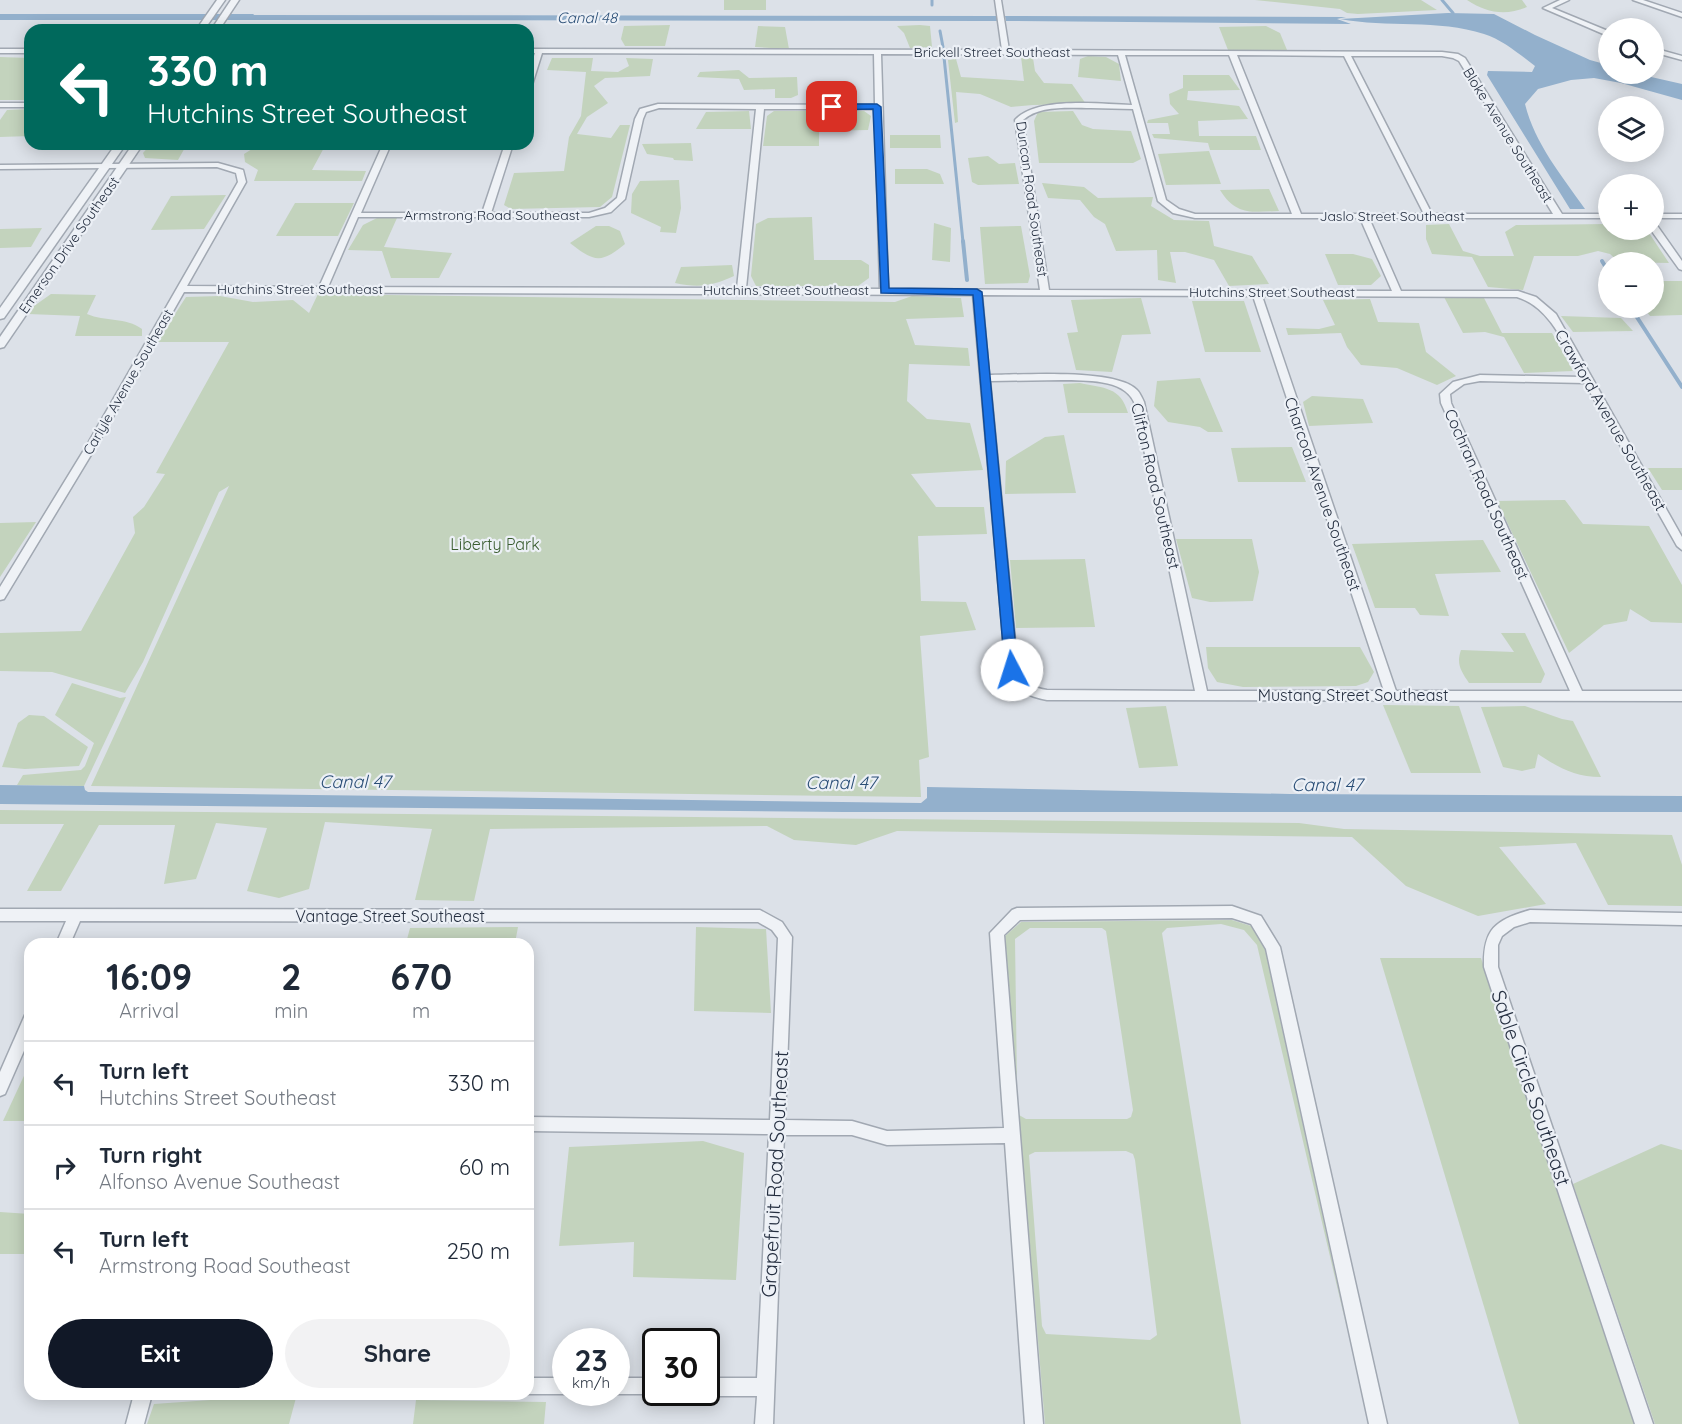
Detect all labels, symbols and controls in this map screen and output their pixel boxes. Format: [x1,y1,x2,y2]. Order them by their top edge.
water label: Canal 48 [557,8,619,27]
map controls [1598,18,1664,318]
button: search [1598,18,1664,84]
street label: Brickell Street Southeast [914,43,1071,61]
text: 330 m [147,44,268,97]
icon: left [48,48,126,126]
street label: Bloke Avenue Southeast [1459,64,1557,206]
pin [806,81,857,132]
icon: arrive [815,90,848,123]
text: Hutchins Street Southeast [147,96,468,130]
button: layers [1598,96,1664,162]
street label: Duncan Road Southeast [1012,120,1052,278]
street label: Emerson Drive Southeast [15,173,123,317]
button: + [1598,174,1664,240]
street label: Armstrong Road Southeast [404,206,580,224]
street label: Jaslo Street Southeast [1319,207,1465,225]
button: − [1598,252,1664,318]
street label: Hutchins Street Southeast [217,280,383,298]
street label: Hutchins Street Southeast [703,281,869,299]
street label: Hutchins Street Southeast [1189,283,1355,301]
street label: Carlyle Avenue Southeast [79,306,177,458]
street label: Crawford Avenue Southeast [1551,326,1671,514]
street label: Charcoal Avenue Southeast [1280,394,1366,594]
street label: Clifton Road Southeast [1127,401,1185,571]
street label: Cochran Road Southeast [1440,406,1534,582]
park label: Liberty Park [450,534,540,554]
position arrow [980,638,1044,702]
street label: Mustang Street Southeast [1258,685,1448,705]
water label: Canal 47 [319,770,393,793]
water label: Canal 47 [805,771,879,794]
water label: Canal 47 [1291,773,1365,796]
street label: Vantage Street Southeast [295,906,485,926]
text: 16:09 [106,954,192,999]
text: 2 [281,954,301,999]
text: 670 [390,954,452,999]
street label: Sable Circle Southeast [1486,987,1577,1189]
text: Arrival [119,998,179,1023]
text: min [274,998,308,1023]
text: m [412,998,430,1023]
street label: Grapefruit Road Southeast [756,1050,793,1298]
text: Turn left [99,1057,189,1085]
icon: left [48,1067,81,1100]
text: 330 m [448,1069,510,1097]
text: Hutchins Street Southeast [99,1085,336,1110]
text: Turn right [99,1141,203,1169]
icon: right [48,1151,81,1184]
text: 60 m [459,1153,510,1181]
text: Alfonso Avenue Southeast [99,1169,340,1194]
text: Turn left [99,1225,189,1253]
icon: left [48,1235,81,1268]
text: 250 m [447,1237,510,1265]
text: Armstrong Road Southeast [99,1253,350,1278]
button: Exit [48,1319,273,1388]
button: Share [285,1319,510,1388]
speed limit sign: 30 [642,1328,720,1406]
text: 23 [574,1341,608,1379]
text: km/h [572,1373,610,1392]

